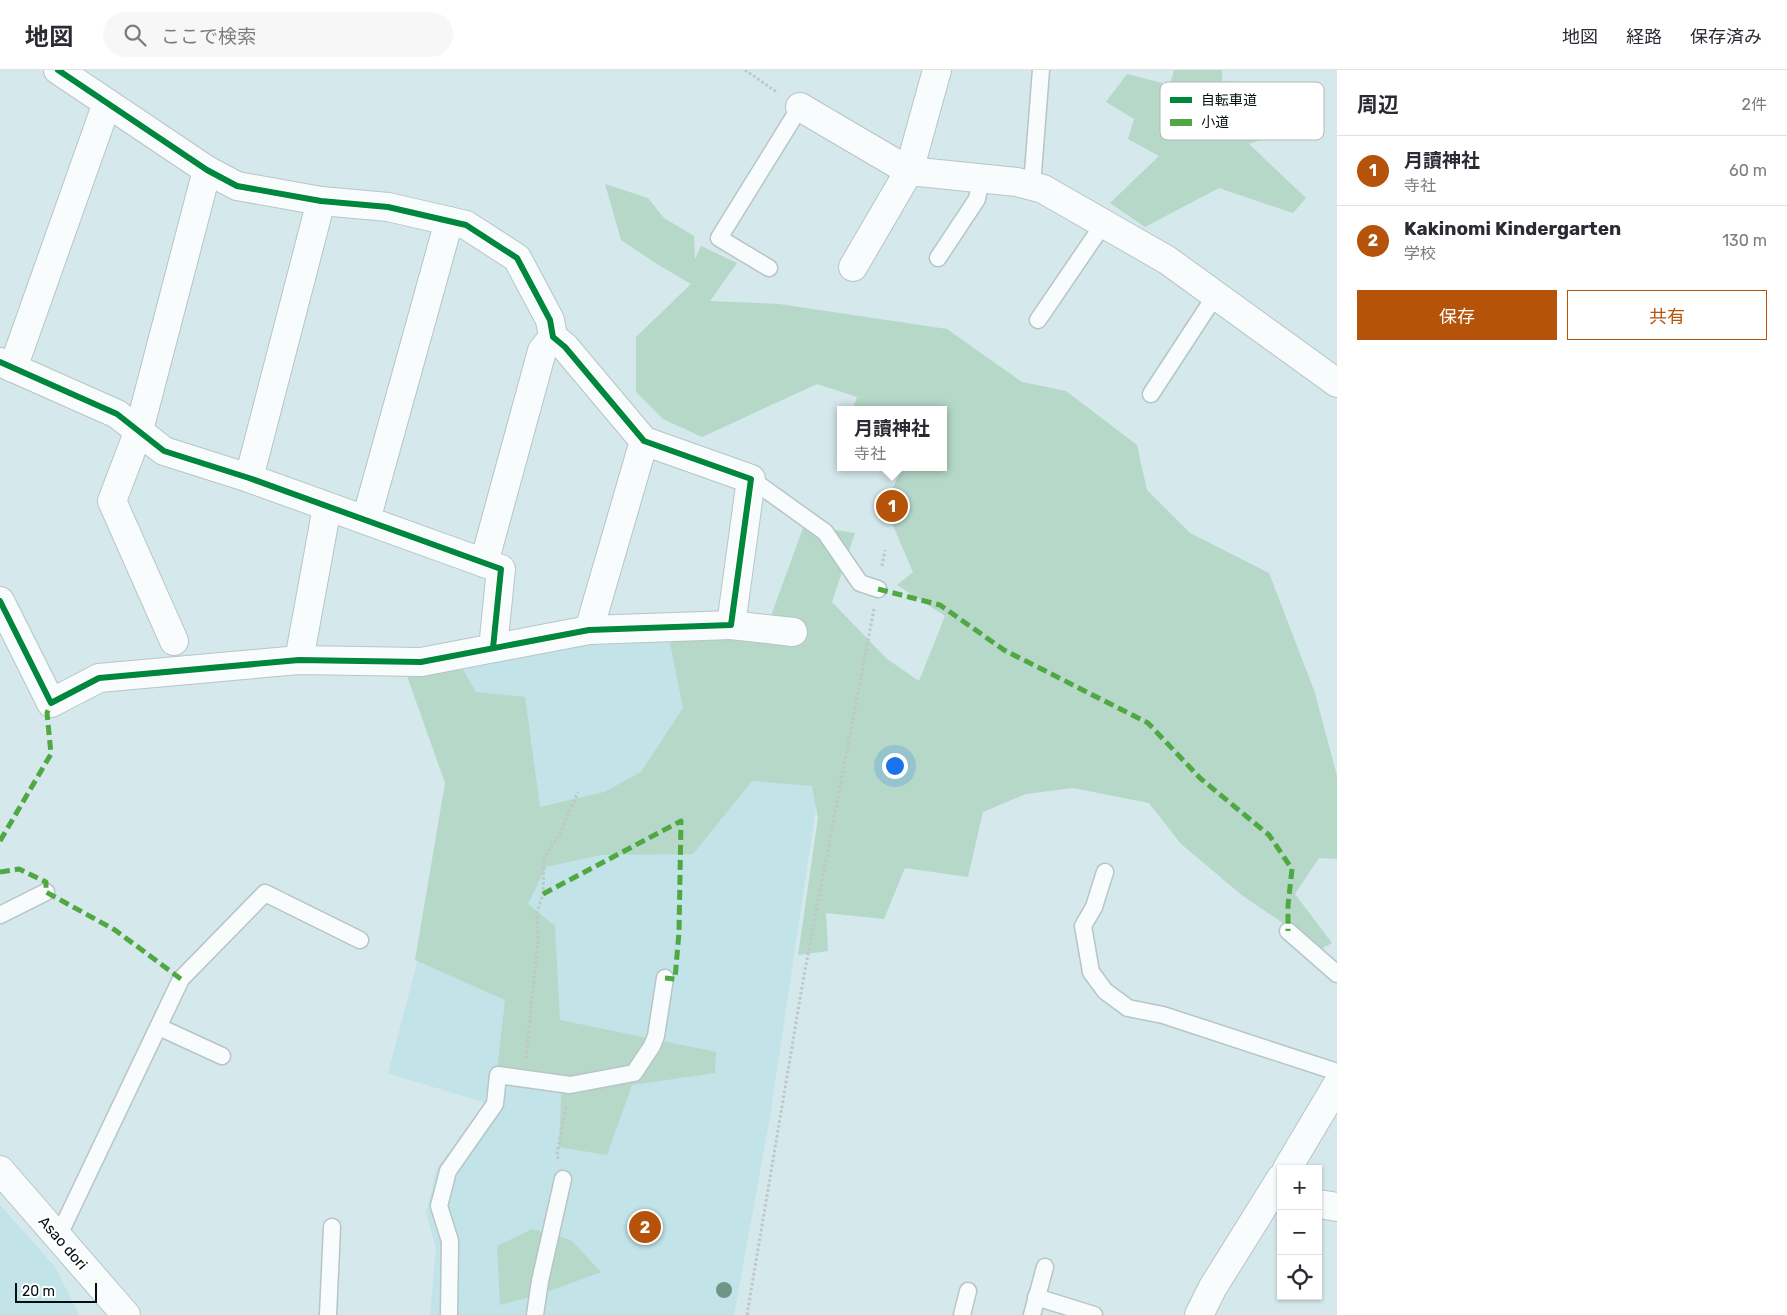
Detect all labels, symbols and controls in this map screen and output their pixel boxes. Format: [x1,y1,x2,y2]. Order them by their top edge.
search box [103,12,453,57]
icon: search [121,21,149,49]
text: 地図 [25,23,73,51]
text: ここで検索 [161,25,256,48]
text: 地図 [1562,26,1598,48]
text: 経路 [1626,26,1662,48]
text: 保存済み [1690,26,1762,48]
legend [1160,82,1324,140]
text: 自転車道 [1201,92,1257,109]
text: 周辺 [1357,92,1399,117]
text: 2件 [1742,95,1767,114]
text: 小道 [1201,114,1229,131]
text: 月讀神社 [1404,149,1480,172]
text: 1 [1369,161,1377,180]
text: 60 m [1729,161,1767,180]
text: 寺社 [1404,176,1436,195]
text: Kakinomi Kindergarten [1404,217,1621,240]
text: 2 [1368,231,1378,250]
text: 130 m [1722,231,1767,250]
text: 学校 [1404,244,1436,263]
button: 保存 [1357,290,1557,340]
button: 共有 [1567,290,1767,340]
popup [837,406,947,471]
text: 月讀神社 [854,417,930,440]
text: 寺社 [854,444,886,463]
pin: 1 [876,487,908,525]
your location [882,753,908,779]
map controls [1277,1165,1322,1300]
button: + [1277,1165,1322,1210]
pin: 2 [629,1208,661,1246]
button: − [1277,1210,1322,1255]
street label: Asao dori [35,1213,91,1273]
button: locate [1277,1255,1322,1300]
scale bar [15,1280,98,1303]
text: 20 m [22,1283,55,1300]

